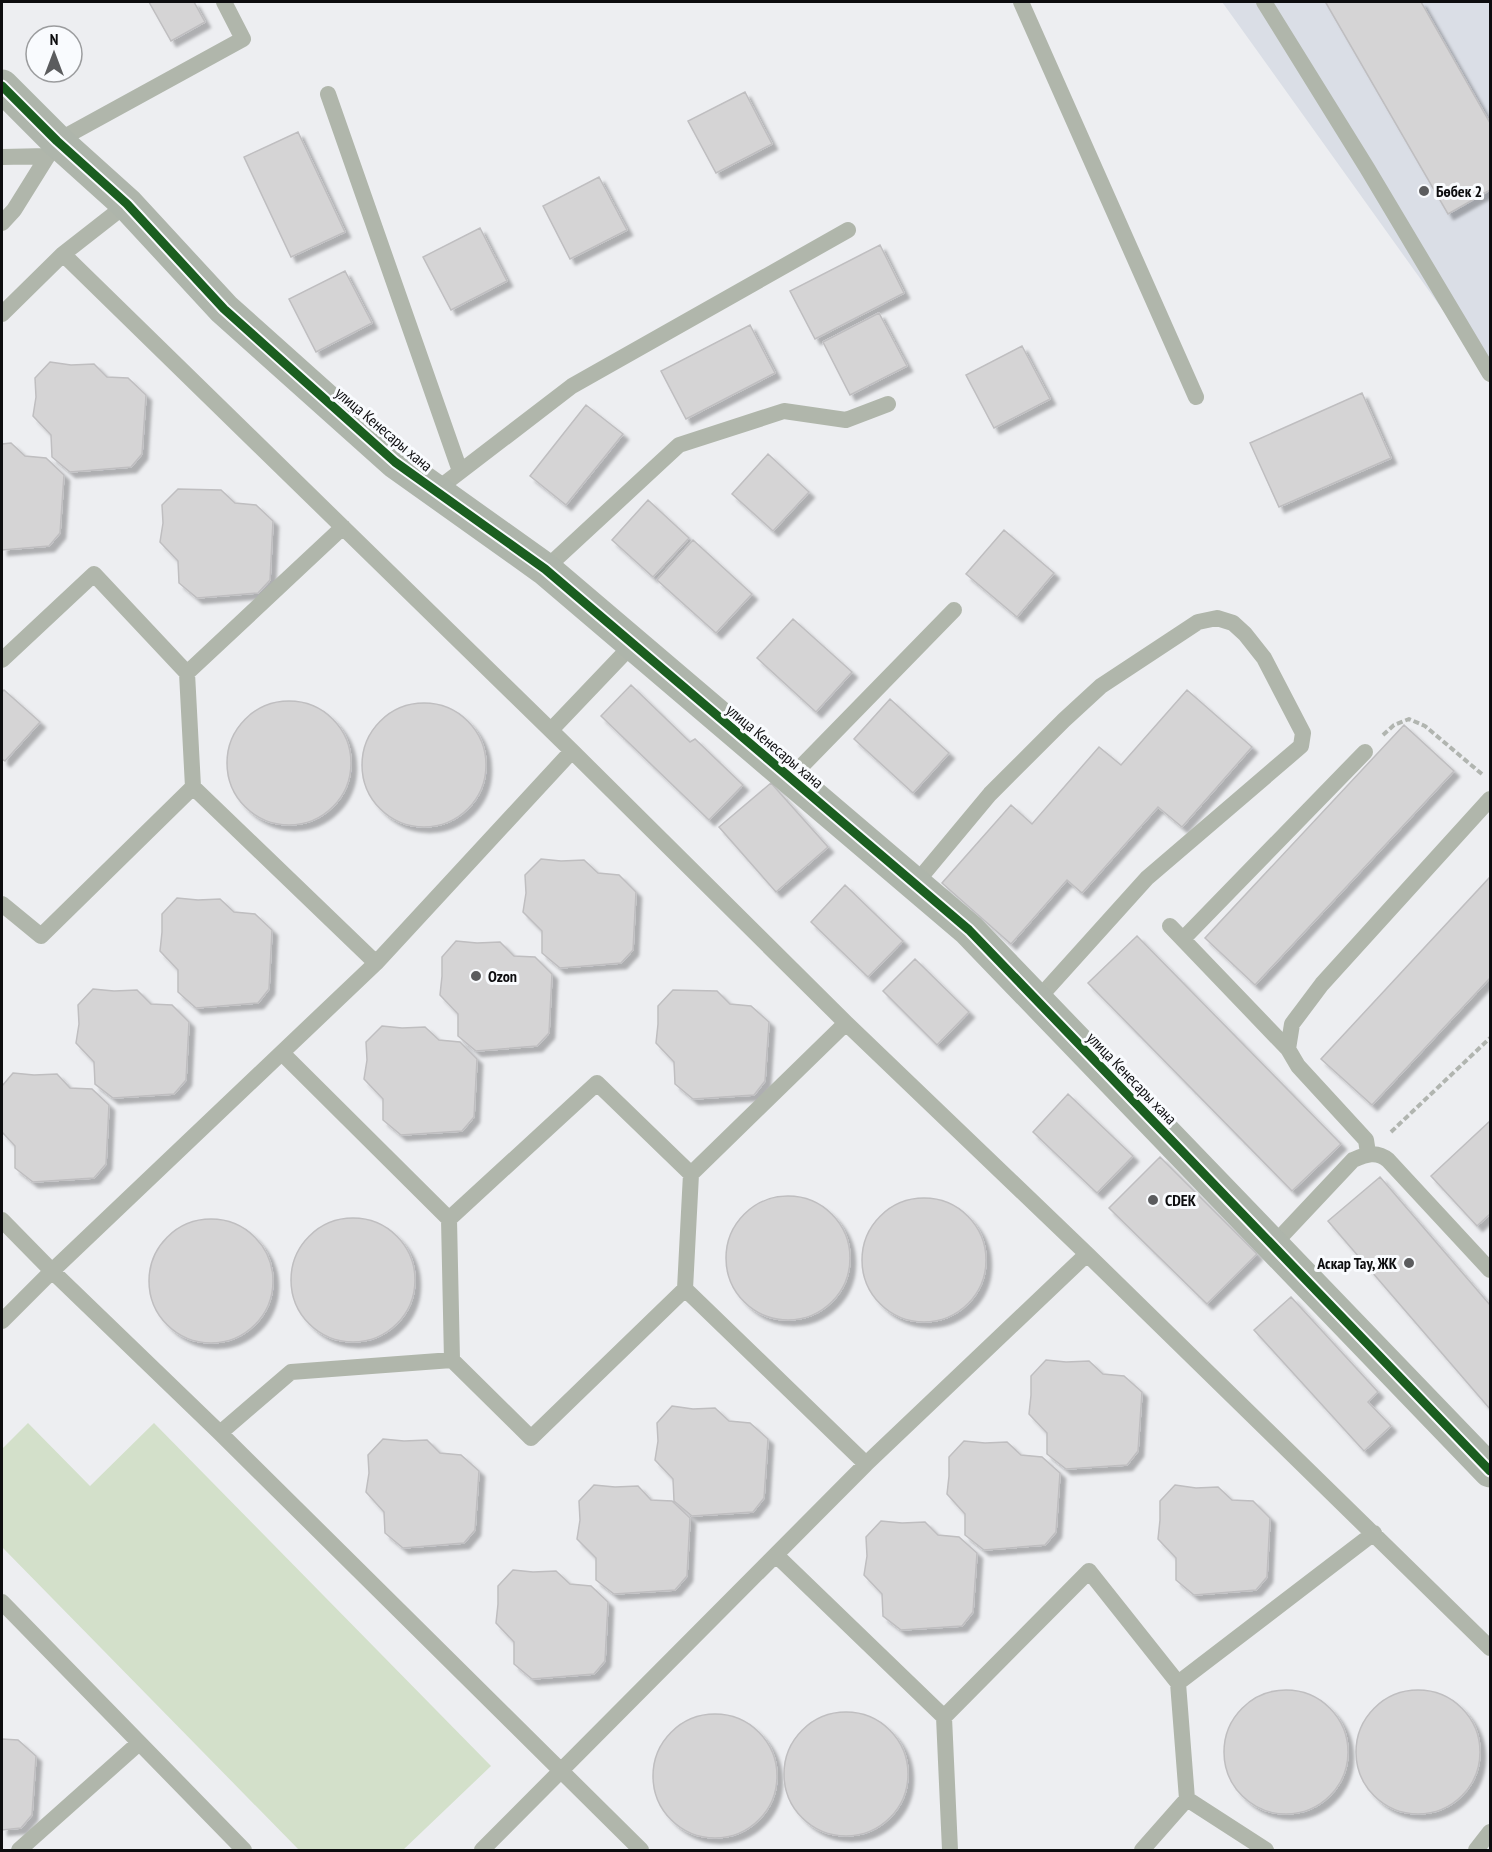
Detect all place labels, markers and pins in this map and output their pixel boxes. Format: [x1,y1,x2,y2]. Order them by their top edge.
place label: Бөбек 2 [1436,181,1482,201]
marker: Бөбек 2 [1417,184,1431,198]
place label: Ozon [488,966,517,986]
marker: Ozon [469,969,483,983]
place label: CDEK [1165,1190,1197,1210]
marker: CDEK [1146,1193,1160,1207]
place label: Аскар Тау, ЖК [1316,1253,1398,1273]
marker: Аскар Тау, ЖК [1402,1256,1416,1270]

